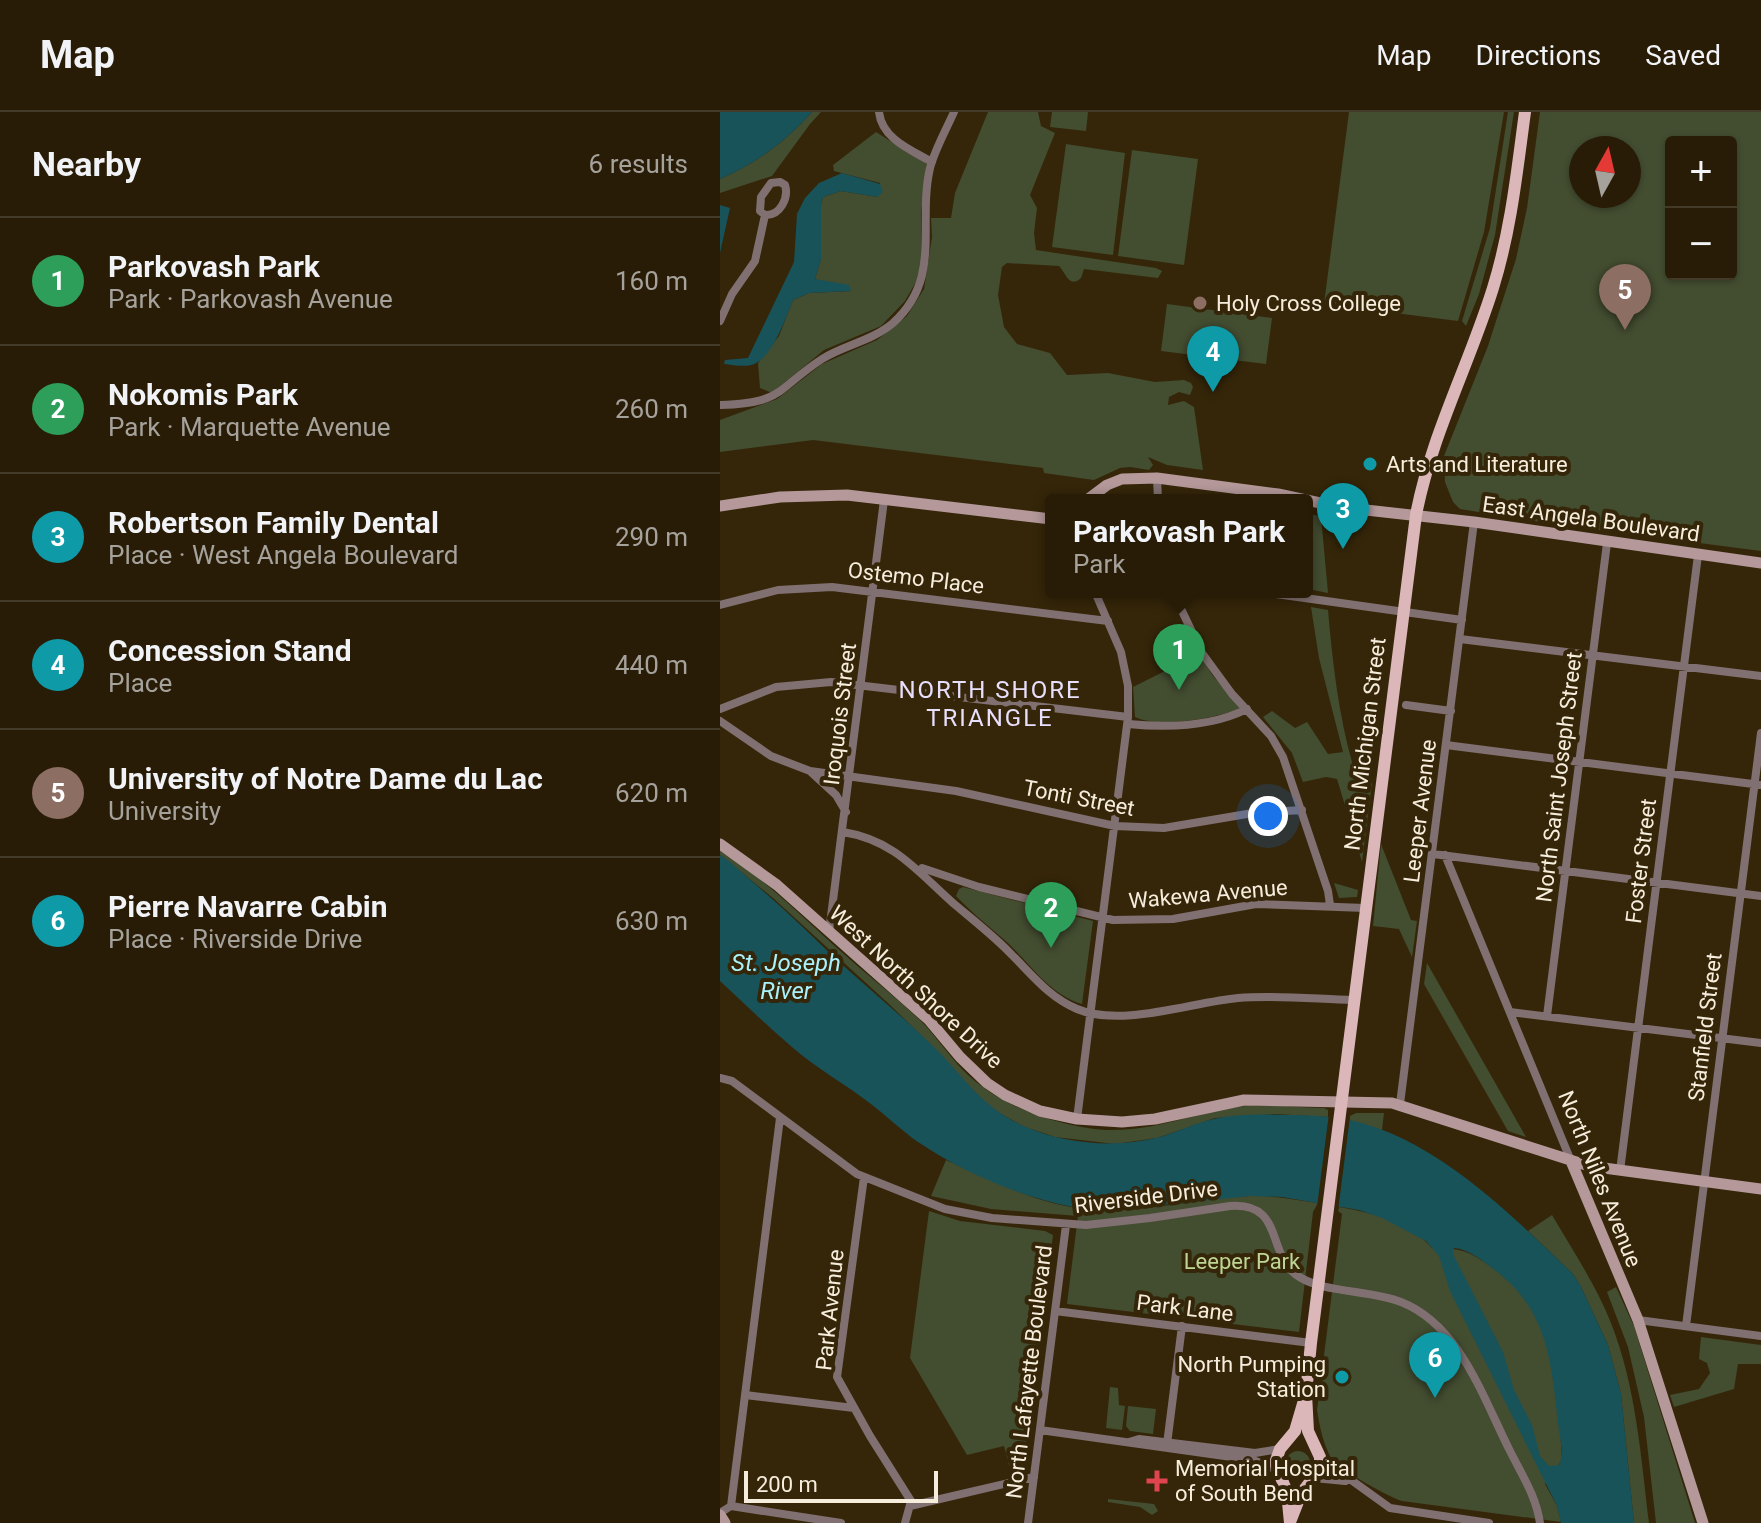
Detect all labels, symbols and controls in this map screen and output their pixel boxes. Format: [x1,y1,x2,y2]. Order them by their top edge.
text: Map [40,33,115,77]
text: Map [1376,39,1432,72]
text: Directions [1476,39,1601,72]
text: Saved [1645,39,1721,72]
north arrow [1569,136,1641,208]
map controls [1665,136,1737,280]
button: + [1665,136,1737,208]
text: Nearby [32,144,141,184]
text: 6 results [589,149,688,179]
button: − [1665,208,1737,280]
text: Parkovash Park [108,249,320,284]
pin: 5 [1599,264,1651,330]
text: 1 [51,266,65,296]
text: 160 m [615,266,688,296]
text: Park · Parkovash Avenue [108,284,393,314]
place label: Holy Cross College [1216,291,1401,316]
marker: Holy Cross College [1191,294,1209,312]
pin: 4 [1187,326,1239,392]
text: Nokomis Park [108,377,298,412]
text: 2 [51,394,65,424]
text: 260 m [615,394,688,424]
text: Park · Marquette Avenue [108,412,391,442]
place label: Arts and Literature [1386,452,1568,477]
marker: Arts and Literature [1361,455,1379,473]
pin: 3 [1317,483,1369,549]
street label: East Angela Boulevard [1481,491,1701,547]
popup [1045,494,1313,598]
text: Robertson Family Dental [108,505,439,540]
text: Parkovash Park [1073,514,1285,549]
text: 3 [51,522,65,552]
text: 290 m [615,522,688,552]
text: Place · West Angela Boulevard [108,540,459,570]
text: Park [1073,549,1125,579]
street label: Ostemo Place [846,557,986,599]
pin: 1 [1153,624,1205,690]
text: Concession Stand [108,633,352,668]
street label: North Michigan Street [1340,636,1390,852]
street label: Iroquois Street [819,641,861,787]
text: 4 [51,650,65,680]
text: 440 m [615,650,688,680]
street label: North Saint Joseph Street [1531,650,1587,904]
text: Place [108,668,172,698]
district label: NORTH SHORE TRIANGLE [898,676,1082,732]
street label: Leeper Avenue [1399,738,1441,884]
text: University of Notre Dame du Lac [108,761,543,796]
street label: Tonti Street [1021,775,1137,821]
text: 5 [51,778,65,808]
text: 620 m [615,778,688,808]
text: University [108,796,221,826]
your location [1248,796,1288,836]
street label: Foster Street [1621,797,1661,925]
street label: Wakewa Avenue [1127,875,1289,913]
pin: 2 [1025,882,1077,948]
text: Pierre Navarre Cabin [108,889,388,924]
street label: West North Shore Drive [824,900,1008,1074]
text: 6 [51,906,65,936]
text: 630 m [615,906,688,936]
text: Place · Riverside Drive [108,924,362,954]
water label: St. Joseph River [731,949,841,1005]
street label: Stanfield Street [1683,951,1727,1103]
street label: North Niles Avenue [1553,1087,1647,1271]
street label: Riverside Drive [1073,1176,1219,1218]
street label: North Lafayette Boulevard [1001,1244,1057,1500]
street label: Park Avenue [811,1248,849,1372]
park label: Leeper Park [1184,1249,1301,1274]
street label: Park Lane [1135,1290,1235,1326]
pin: 6 [1409,1332,1461,1398]
place label: North Pumping Station [1177,1352,1326,1402]
marker: North Pumping Station [1333,1368,1351,1386]
place label: Memorial Hospital of South Bend [1175,1456,1355,1506]
scale bar [744,1467,938,1503]
marker: Memorial Hospital of South Bend [1146,1470,1168,1492]
text: 200 m [756,1472,818,1497]

